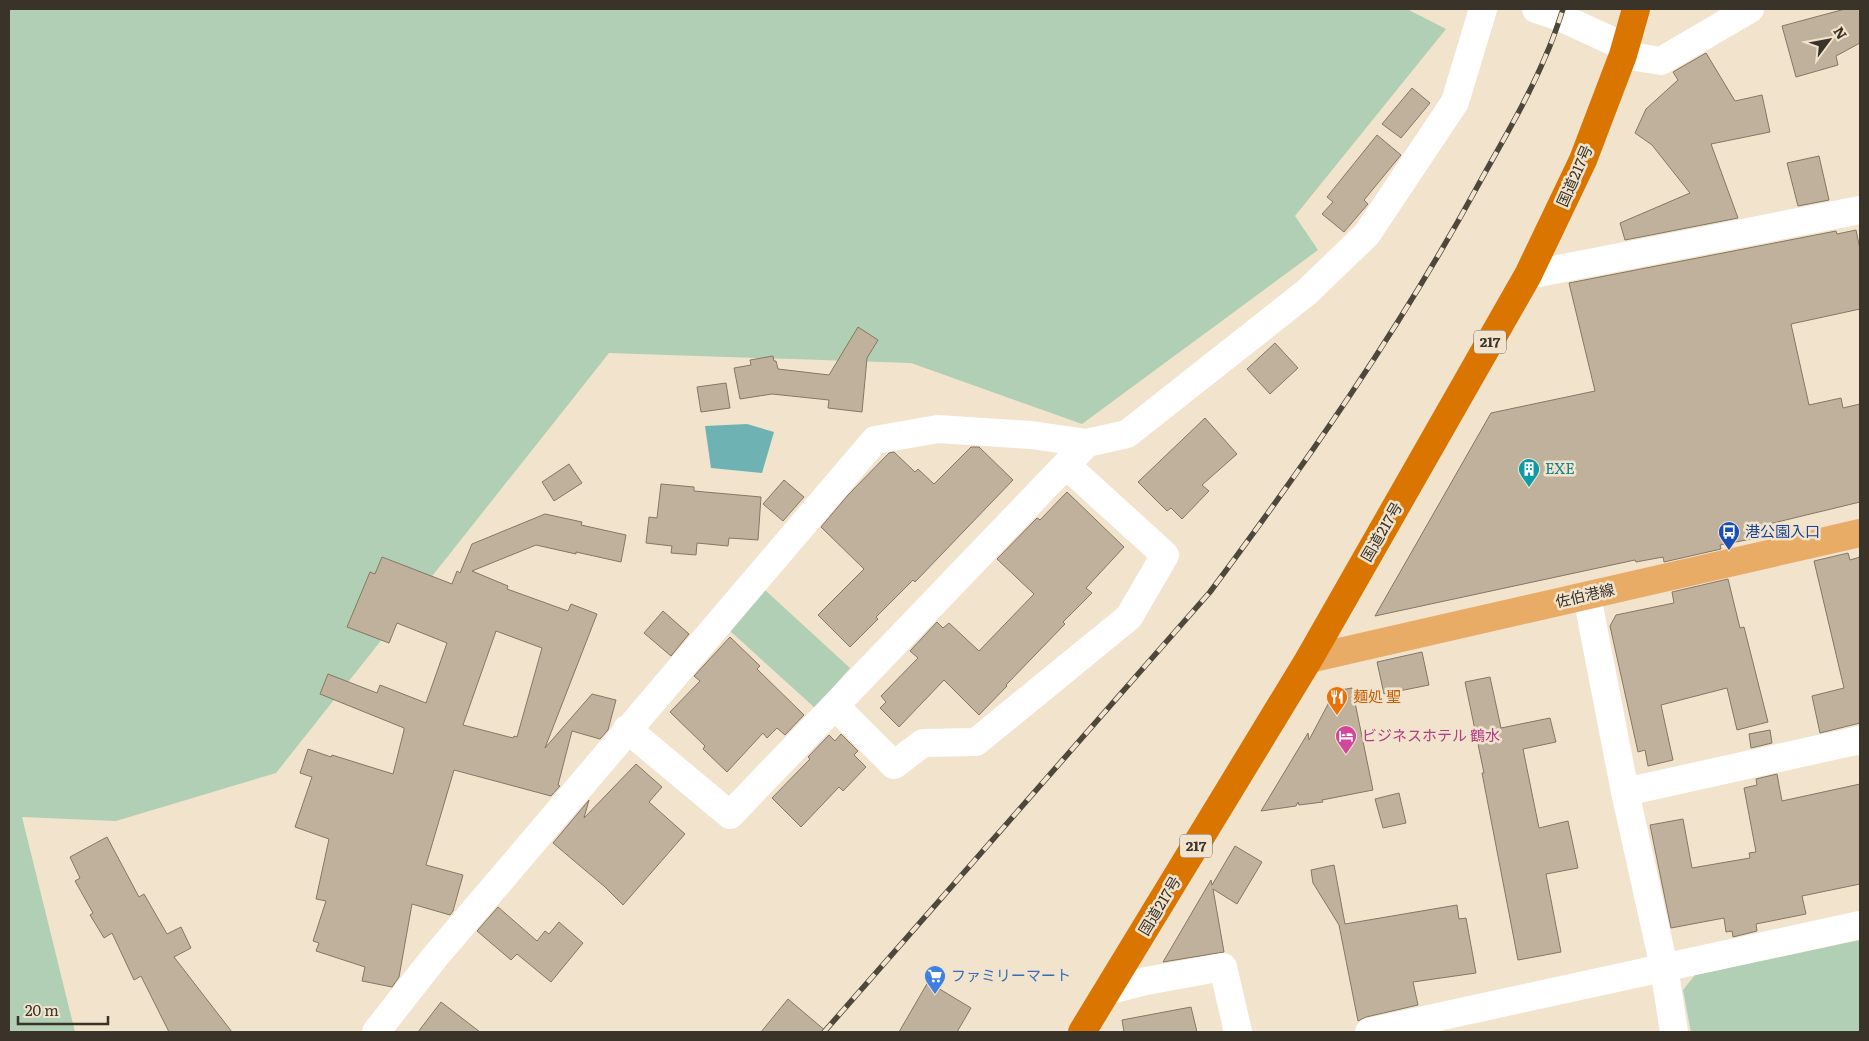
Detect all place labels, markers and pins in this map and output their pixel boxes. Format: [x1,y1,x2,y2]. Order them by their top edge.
place label: EXE [1545,456,1575,479]
building icon: EXE [1517,457,1541,488]
place label: 港公園入口 [1745,519,1820,542]
bus stop icon: 港公園入口 [1717,520,1741,551]
place label: 麺処 聖 [1353,684,1401,707]
restaurant icon: 麺処 聖 [1325,685,1349,716]
place label: ビジネスホテル 鶴水 [1362,723,1500,746]
hotel icon: ビジネスホテル 鶴水 [1334,724,1358,755]
place label: ファミリーマート [951,963,1071,986]
supermarket icon: ファミリーマート [923,964,947,995]

